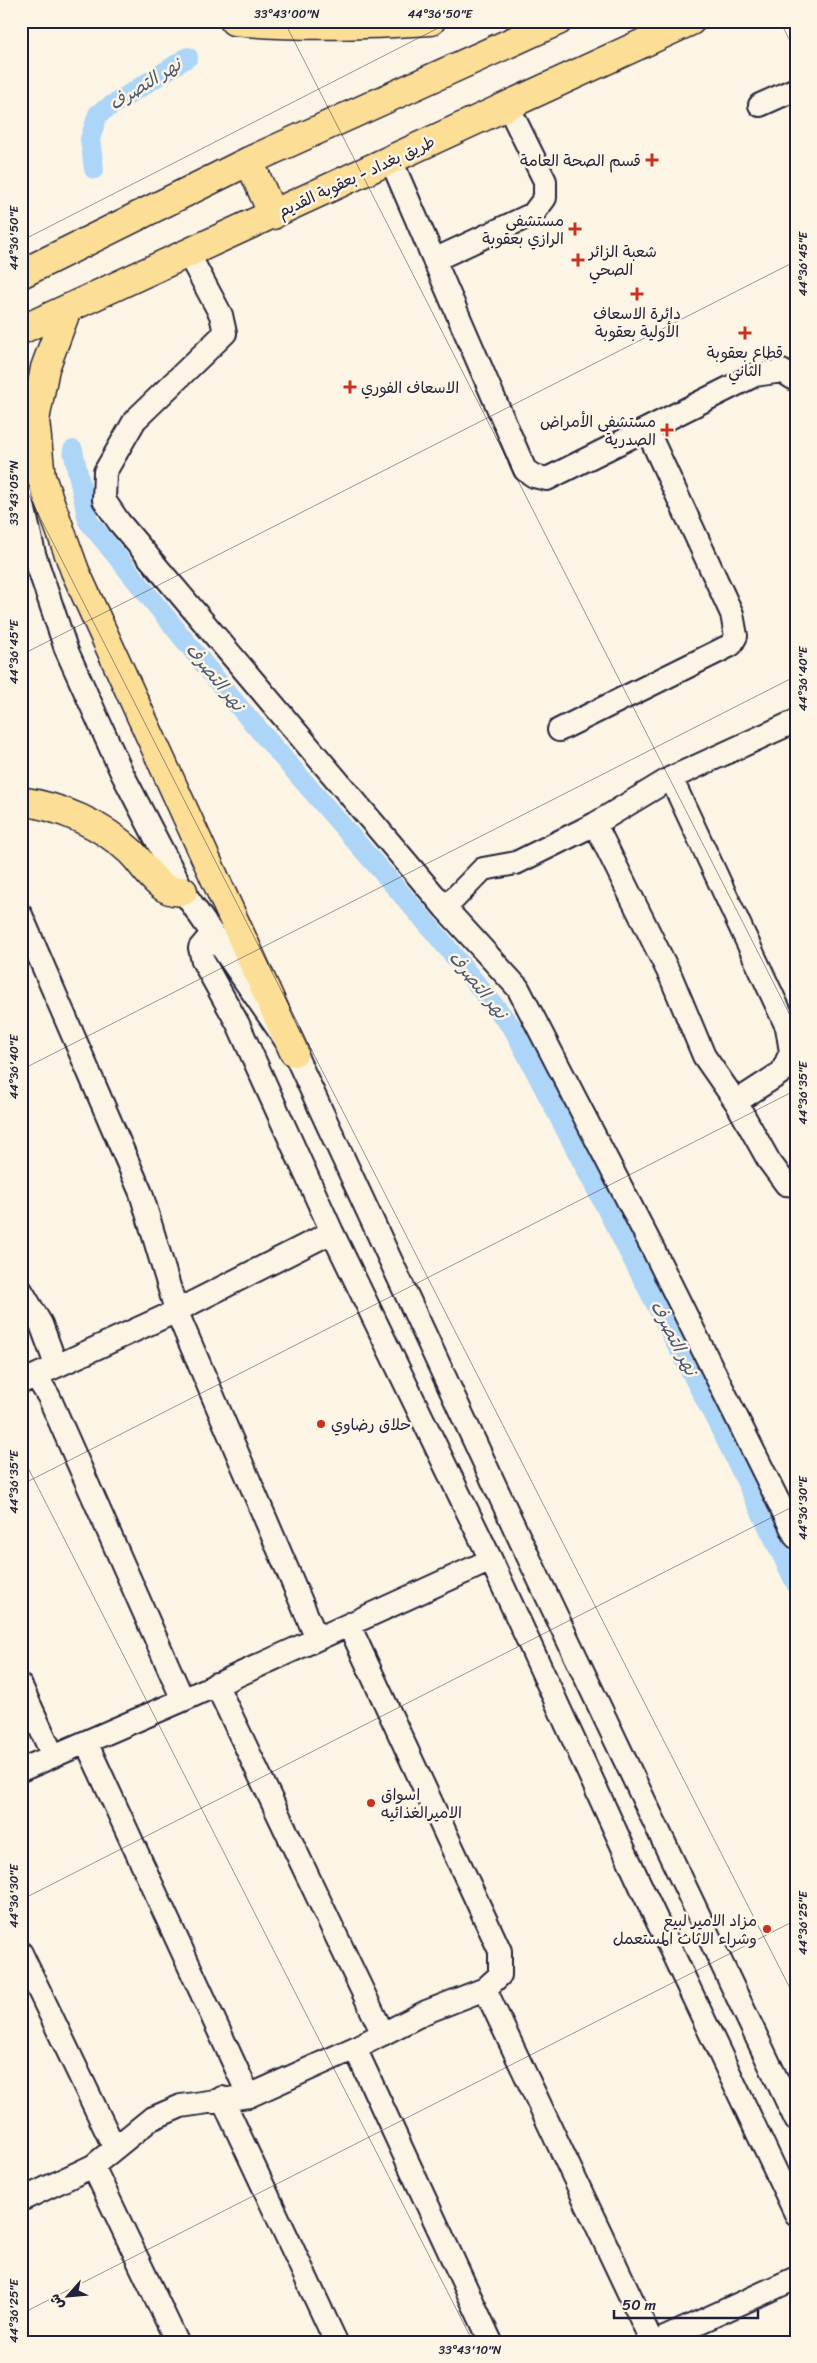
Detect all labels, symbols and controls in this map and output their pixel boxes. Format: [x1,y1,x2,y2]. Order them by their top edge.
text: 33°43'00"N [254,3,320,25]
text: 44°36'50"E [408,3,474,25]
water label: نهر التصرف [102,48,190,119]
street label: طريق بغداد - بعقوبة القديم [273,127,440,226]
place label: قسم الصحة العامة [520,146,641,175]
marker: قسم الصحة العامة [645,153,659,167]
text: 44°36'50"E [3,204,25,270]
place label: مستشفى الرازي بعقوبة [482,206,564,253]
marker: مستشفى الرازي بعقوبة [568,222,582,236]
text: 44°36'45"E [792,230,814,296]
place label: شعبة الزائر الصحي [587,237,657,284]
marker: شعبة الزائر الصحي [571,253,585,267]
marker: دائرة الاسعاف الأولية بعقوبة [630,287,644,301]
place label: دائرة الاسعاف الأولية بعقوبة [593,299,681,346]
marker: قطاع بعقوبة الثاني [738,326,752,340]
place label: قطاع بعقوبة الثاني [707,338,783,385]
place label: الاسعاف الفوري [361,373,459,402]
marker: الاسعاف الفوري [343,380,357,394]
place label: مستشفى الأمراض الصدرية [540,407,656,454]
marker: مستشفى الأمراض الصدرية [660,423,674,437]
text: 33°43'05"N [3,460,25,526]
text: 44°36'45"E [3,618,25,684]
water label: نهر التصرف [177,636,254,720]
text: 44°36'40"E [792,645,814,711]
water label: نهر التصرف [440,944,517,1028]
text: 44°36'40"E [3,1033,25,1099]
text: 44°36'35"E [792,1060,814,1125]
water label: نهر التصرف [641,1295,708,1383]
place label: حلاق رضاوي [331,1410,411,1439]
marker: حلاق رضاوي [315,1418,327,1430]
text: 44°36'35"E [3,1449,25,1514]
text: 44°36'30"E [792,1475,814,1540]
place label: اسواق الاميرالغذائيه [381,1780,462,1827]
marker: اسواق الاميرالغذائيه [365,1797,377,1809]
text: 44°36'30"E [3,1863,25,1928]
text: 44°36'25"E [792,1890,814,1955]
place label: مزاد الامير لبيع وشراء الاثاث المستعمل [613,1906,757,1953]
marker: مزاد الامير لبيع وشراء الاثاث المستعمل [761,1923,773,1935]
north arrow [42,2270,92,2320]
text: 44°36'25"E [3,2278,25,2343]
scale bar [614,2288,758,2320]
text: ش [42,2289,71,2314]
text: 50 m [622,2292,657,2318]
text: 33°43'10"N [439,2339,502,2361]

